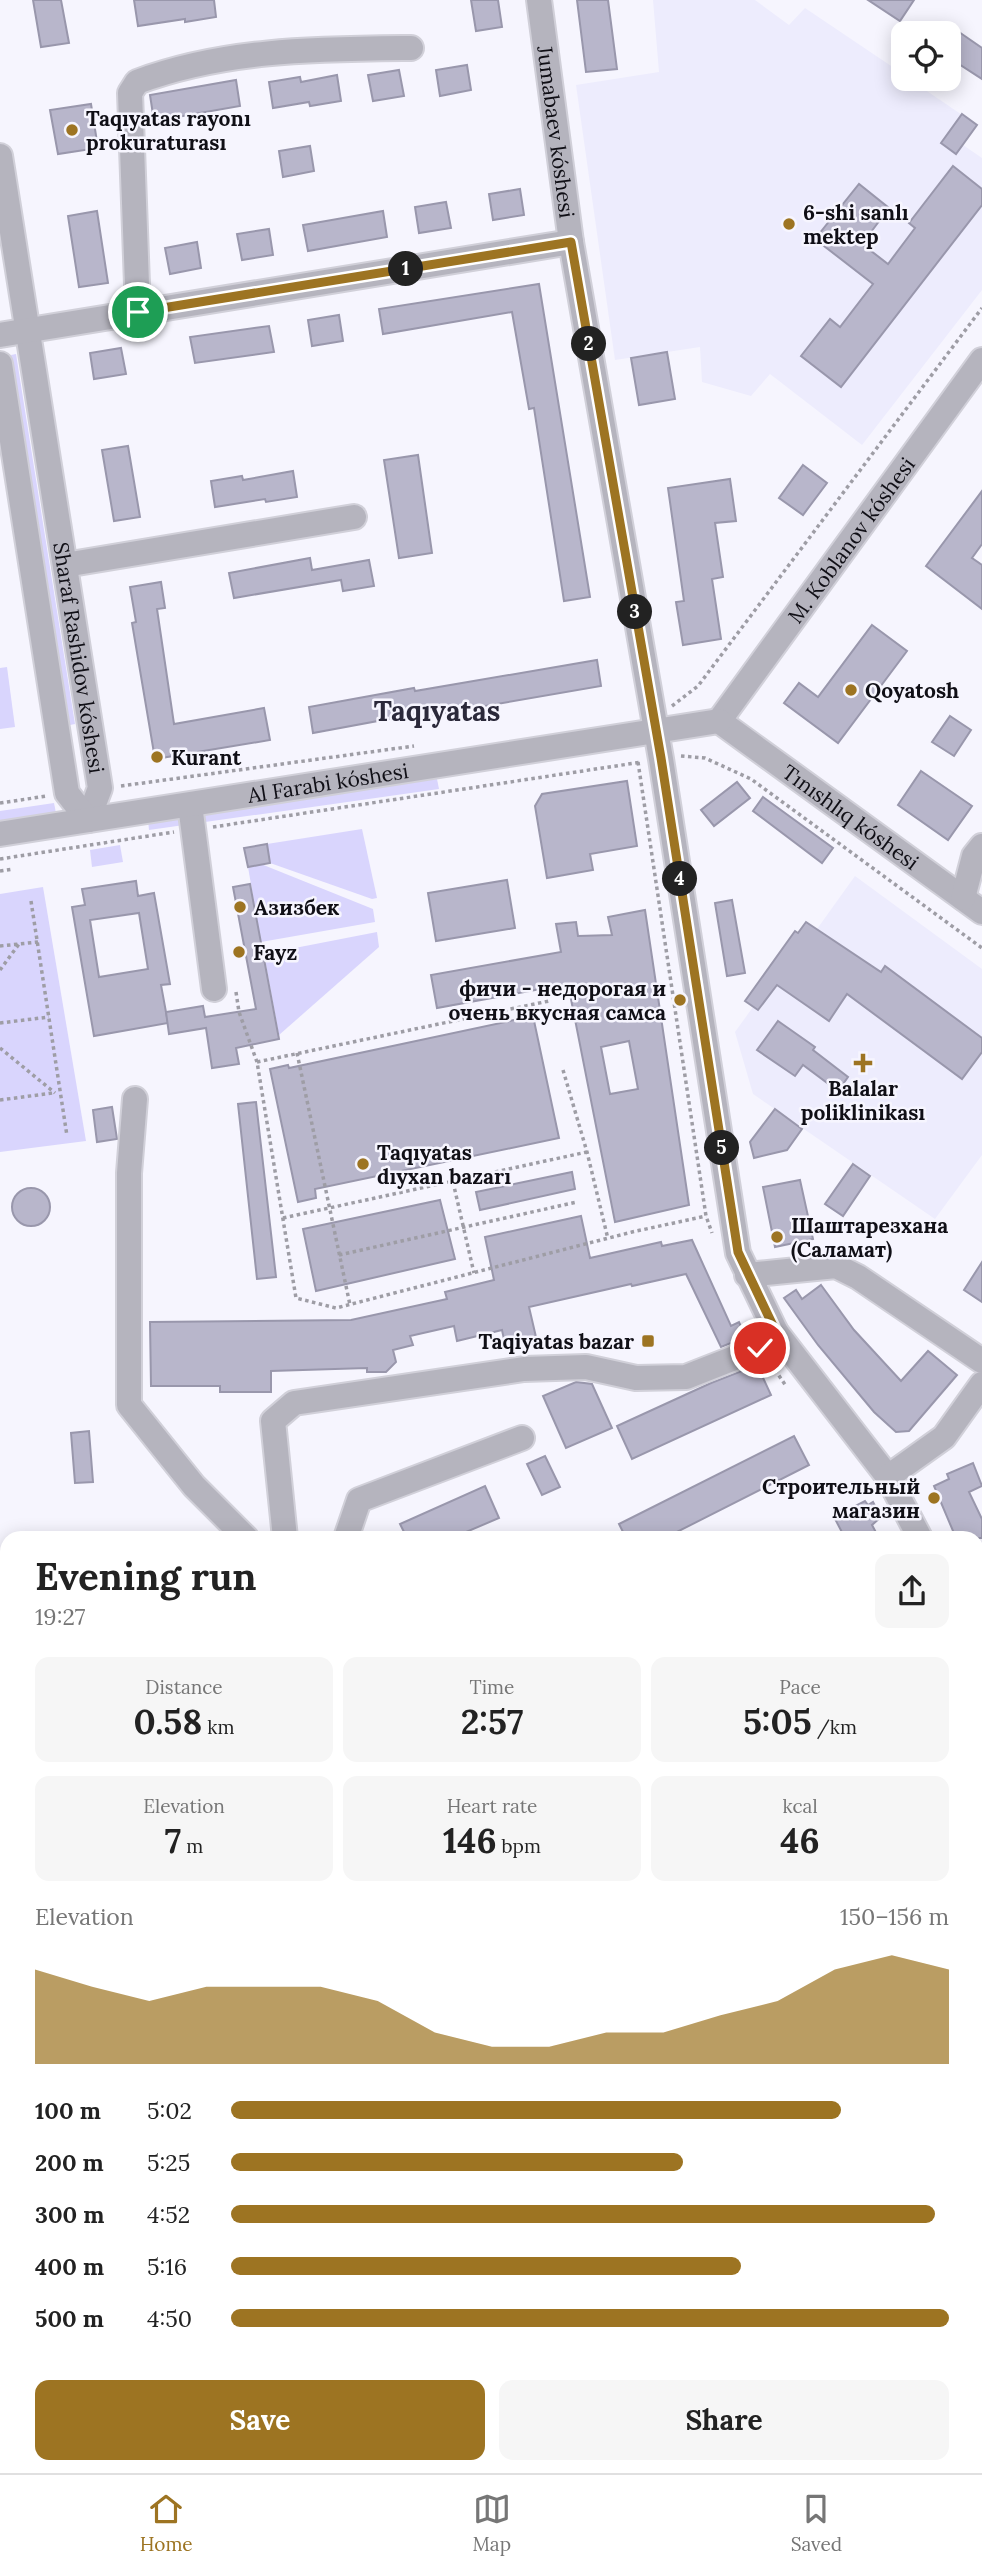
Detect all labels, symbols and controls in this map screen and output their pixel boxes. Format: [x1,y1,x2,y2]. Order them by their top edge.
map controls [891,21,961,91]
button: locate [891,21,961,91]
street label: Jumabaev kóshesi [532,43,581,220]
place label: Taqıyatas rayonı prokuraturası [86,105,251,156]
marker: Taqıyatas rayonı prokuraturası [64,122,80,138]
place label: 6-shi sanlı mektep [803,199,909,250]
marker: 6-shi sanlı mektep [781,216,797,232]
pin: 1 [388,252,424,286]
text: 1 [402,256,409,280]
pin [108,282,168,342]
icon: arrive [119,293,157,331]
pin: 2 [572,326,606,362]
text: 2 [583,331,594,355]
street label: M. Koblanov kóshesi [781,452,920,628]
street label: Sharaf Rashidov kóshesi [48,540,111,775]
pin: 3 [618,594,652,630]
text: 3 [629,599,640,623]
place label: Qoyatosh [865,677,959,704]
marker: Qoyatosh [843,682,859,698]
district label: Taqıyatas [374,693,500,729]
place label: Kurant [171,744,242,771]
marker: Kurant [149,749,165,765]
street label: Al Farabi kóshesi [245,757,410,809]
street label: Tınıshlıq kóshesi [777,758,925,875]
pin: 4 [662,862,698,896]
text: 4 [674,866,685,890]
place label: Азизбек [254,894,340,921]
marker: Азизбек [232,899,248,915]
place label: Fayz [253,939,297,966]
marker: Fayz [231,944,247,960]
place label: фичи - недорогая и очень вкусная самса [448,975,666,1026]
marker: фичи - недорогая и очень вкусная самса [672,992,688,1008]
marker: Balalar poliklinikası [853,1053,873,1073]
place label: Balalar poliklinikası [801,1075,925,1126]
pin: 5 [704,1130,740,1166]
text: 5 [716,1135,727,1159]
place label: Taqıyatas dıyxan bazarı [377,1139,511,1190]
marker: Taqıyatas dıyxan bazarı [355,1156,371,1172]
place label: Шаштарезхана (Саламат) [791,1212,948,1263]
marker: Шаштарезхана (Саламат) [769,1229,785,1245]
pin [730,1318,790,1378]
place label: Taqiyatas bazar [479,1328,634,1355]
icon: check [741,1329,779,1367]
marker: Taqiyatas bazar [640,1333,656,1349]
place label: Строительный магазин [762,1473,920,1524]
marker: Строительный магазин [926,1490,942,1506]
text: Evening run [35,1552,257,1600]
button: share [875,1554,949,1628]
text: 19:27 [35,1602,85,1631]
text: Distance [145,1675,223,1699]
text: Time [470,1675,514,1699]
text: Pace [779,1675,821,1699]
text: 0.58 [134,1699,202,1744]
text: 2:57 [461,1699,523,1744]
text: 5:05 [743,1699,812,1744]
text: km [202,1715,234,1739]
text: /km [812,1715,857,1739]
text: Elevation [143,1794,225,1818]
text: Heart rate [447,1794,537,1818]
text: kcal [782,1794,818,1818]
text: 7 [165,1818,181,1863]
text: 146 [443,1818,497,1863]
text: 46 [780,1818,820,1863]
text: m [181,1834,203,1858]
text: bpm [497,1834,541,1858]
text: Elevation [35,1902,134,1931]
text: 150–156 m [840,1902,949,1931]
text: 100 m [35,2096,101,2125]
text: 5:02 [147,2096,192,2125]
text: 200 m [35,2148,104,2177]
text: 5:25 [147,2148,190,2177]
text: 300 m [35,2200,104,2229]
text: 4:52 [147,2200,190,2229]
text: 400 m [35,2252,104,2281]
text: 5:16 [147,2252,187,2281]
text: 500 m [35,2304,104,2333]
text: 4:50 [147,2304,192,2333]
button: Save [35,2380,485,2460]
button: Share [499,2380,949,2460]
tab: Home [140,2490,193,2556]
tab: Map [472,2490,511,2556]
tab: Saved [791,2490,842,2556]

